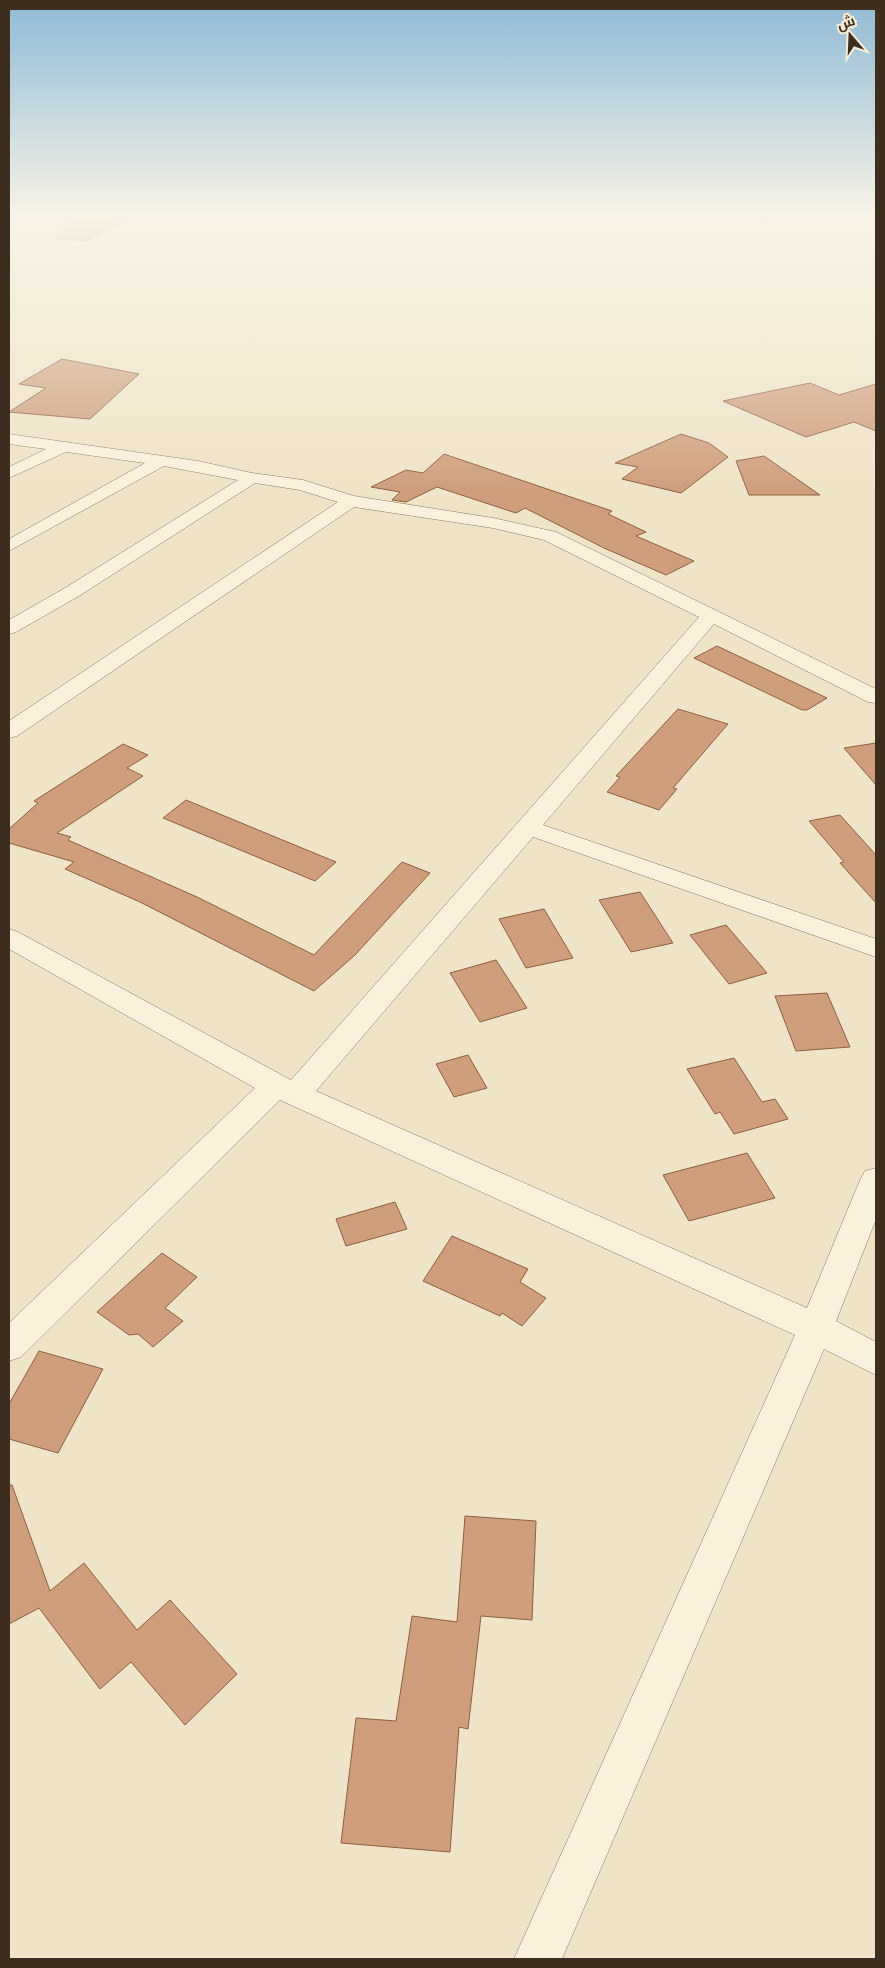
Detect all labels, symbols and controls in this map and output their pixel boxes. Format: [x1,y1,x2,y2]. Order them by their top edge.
north arrow [825,10,875,60]
text: ش [834,10,857,34]

